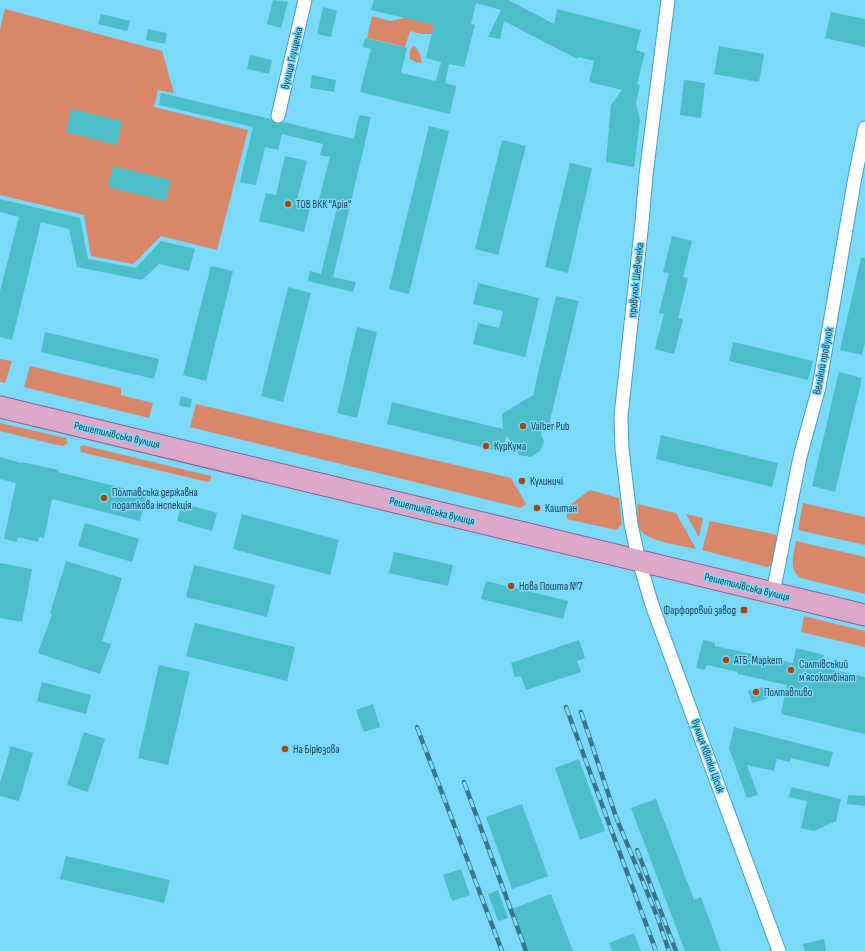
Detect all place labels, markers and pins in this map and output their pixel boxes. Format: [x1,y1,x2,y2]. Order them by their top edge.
place label: ТОВ ВКК "Арія" [296,198,351,211]
marker: ТОВ ВКК "Арія" [283,199,293,209]
place label: Valber Pub [531,420,570,433]
marker: Valber Pub [518,421,528,431]
place label: КурКума [494,440,526,453]
marker: КурКума [481,441,491,451]
place label: Кулиничі [530,475,563,488]
marker: Кулиничі [517,476,527,486]
place label: Полтавська державна податкова інспекція [112,486,198,512]
marker: Полтавська державна податкова інспекція [99,493,109,503]
place label: Каштан [545,502,577,515]
marker: Каштан [532,503,542,513]
place label: Нова Пошта №7 [519,580,583,593]
marker: Нова Пошта №7 [506,581,516,591]
place label: Фарфоровий завод [663,604,736,617]
marker: Фарфоровий завод [739,605,749,615]
place label: АТБ-Маркет [733,654,782,667]
marker: АТБ-Маркет [721,655,731,665]
place label: Салтівський мʼясокомбінат [799,658,856,684]
marker: Салтівський мʼясокомбінат [786,665,796,675]
place label: Полтавпиво [764,686,813,699]
marker: Полтавпиво [751,687,761,697]
place label: На Бірюзова [293,743,340,756]
marker: На Бірюзова [280,744,290,754]

